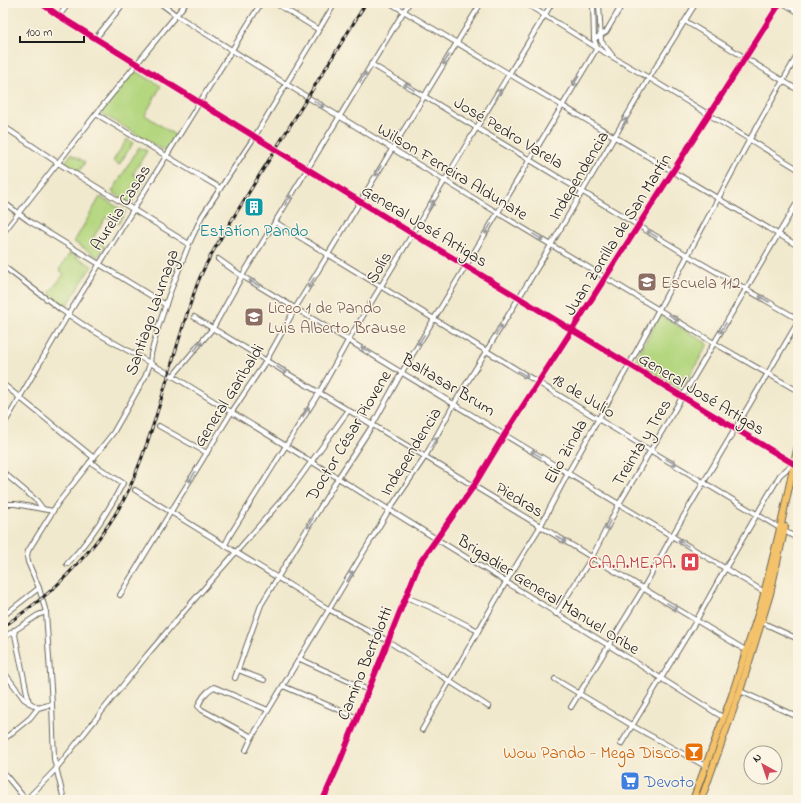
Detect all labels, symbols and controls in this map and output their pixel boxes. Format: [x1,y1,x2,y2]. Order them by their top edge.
scale bar [20,18,84,44]
text: 100 m [26,24,53,42]
one-way arrow [442,54,450,65]
one-way arrow [360,71,368,83]
one-way arrow [572,75,580,87]
one-way arrow [403,83,415,91]
one-way arrow [494,88,502,100]
street label: José Pedro Varela [449,91,568,176]
one-way arrow [313,101,325,109]
street label: Wilson Ferreira Aldunate [372,117,533,228]
one-way arrow [620,117,628,129]
street label: Independencia [543,126,616,225]
street label: Juan Zorrilla de San Martín [558,149,678,321]
street label: Aurelia Casas [85,160,158,256]
one-way arrow [374,165,382,177]
street label: General José Artigas [355,179,492,276]
one-way arrow [285,194,293,206]
building icon: Estatíon Pando [243,196,265,218]
one-way arrow [427,199,435,211]
place label: Estatíon Pando [200,219,309,244]
one-way arrow [484,223,492,235]
one-way arrow [646,229,658,237]
one-way arrow [532,234,544,242]
street label: Santiago Laurnaga [119,246,188,380]
street label: Solís [360,247,399,289]
school or university icon: Escuela 112 [636,271,658,293]
place label: Escuela 112 [661,271,740,296]
one-way arrow [307,277,315,288]
one-way arrow [248,278,260,286]
one-way arrow [758,295,770,303]
place label: Liceo 1 de Pando Luis Alberto Brause [268,296,406,341]
school or university icon: Liceo 1 de Pando Luis Alberto Brause [243,306,265,328]
one-way arrow [668,315,680,323]
one-way arrow [718,322,726,334]
one-way arrow [496,324,504,336]
one-way arrow [417,335,425,346]
street label: General Garibaldi [188,339,271,452]
one-way arrow [193,341,202,352]
one-way arrow [360,345,372,353]
street label: Baltasar Brum [396,347,500,423]
street label: General José Artigas [632,347,769,444]
street label: Doctor César Piovene [300,365,398,507]
one-way arrow [276,366,287,374]
street label: 18 de Julio [547,367,620,425]
one-way arrow [517,370,528,378]
street label: Treinta y Tres [606,394,679,492]
street label: Independencia [374,403,448,501]
one-way arrow [302,407,310,418]
street label: Elio Zinola [538,415,594,489]
one-way arrow [430,436,438,448]
one-way arrow [530,449,542,457]
one-way arrow [665,459,677,467]
one-way arrow [188,471,196,483]
street label: Piedras [490,476,548,524]
one-way arrow [306,517,314,529]
one-way arrow [604,519,611,531]
street label: Brigadier General Manuel Oribe [450,528,644,664]
one-way arrow [555,535,567,543]
one-way arrow [677,539,689,547]
place label: C.A.A.ME.PA. [588,551,677,576]
hospital icon: C.A.A.ME.PA. [679,551,701,573]
one-way arrow [346,571,354,582]
street label: Camino Bertolotti [331,603,400,724]
one-way arrow [666,603,678,611]
place label: Wow Pando - Mega Disco [503,741,680,768]
bar icon: Wow Pando - Mega Disco [683,741,705,763]
north arrow [743,745,783,785]
text: N [749,750,765,767]
supermarket icon: Devoto [619,770,641,792]
place label: Devoto [643,770,694,795]

